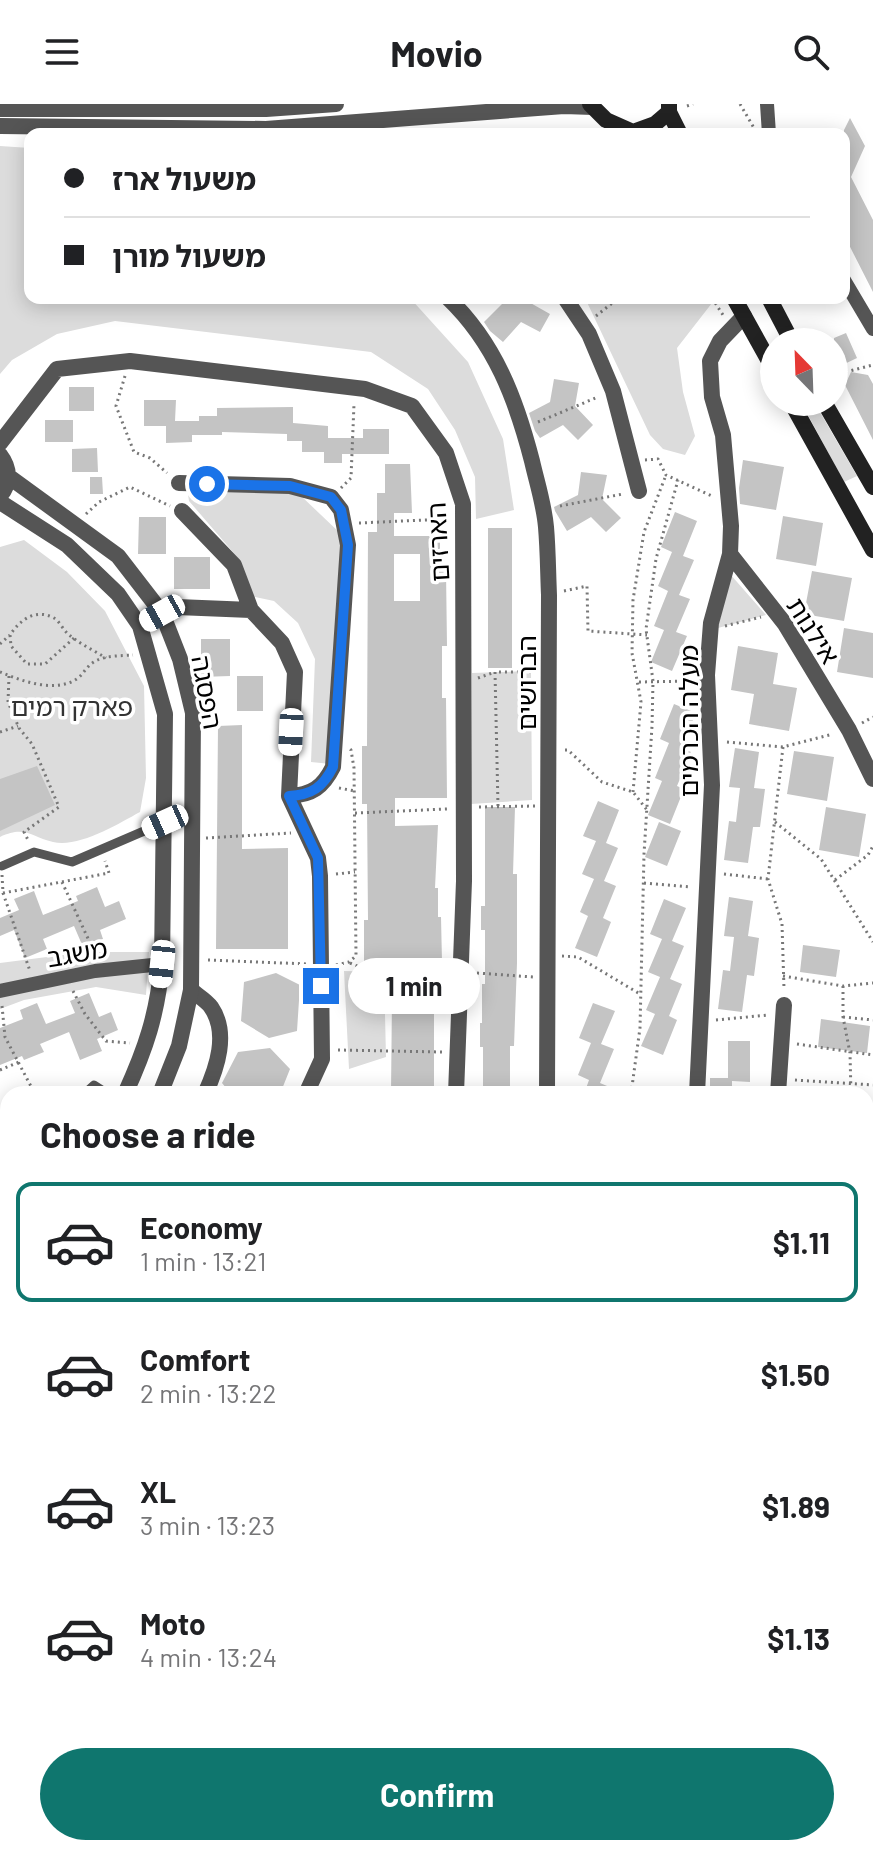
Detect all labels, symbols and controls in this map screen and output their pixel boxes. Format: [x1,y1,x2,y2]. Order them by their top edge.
icon: menu [40,30,84,74]
icon: search [789,30,833,74]
text: Movio [390,31,483,74]
text: משעול ארז [112,160,256,196]
text: משעול מורן [112,237,266,273]
north arrow [760,328,848,416]
map controls [760,328,848,416]
route start [189,466,225,502]
street label: הארזים [419,501,455,583]
car [135,591,189,635]
street label: אילנות [781,591,847,669]
street label: הברושים [510,635,541,731]
street label: מעלה הכרמים [672,645,703,797]
street label: הפסגה [186,653,230,731]
park label: פארק רמים [11,690,133,721]
car [278,707,304,757]
car [138,801,192,843]
street label: משגב [44,931,110,973]
car [148,939,176,989]
callout: 1 min [349,958,481,1014]
route end [303,968,339,1004]
text: 1 min [386,970,442,1001]
text: Choose a ride [40,1112,256,1155]
icon: car [44,1206,116,1278]
text: Economy [140,1209,263,1245]
text: $1.11 [773,1224,830,1260]
text: 1 min · 13:21 [140,1245,266,1276]
icon: car [44,1338,116,1410]
text: Comfort [140,1341,250,1377]
text: $1.50 [761,1356,830,1392]
text: 2 min · 13:22 [140,1377,276,1408]
icon: car [44,1470,116,1542]
text: XL [140,1473,176,1509]
text: $1.89 [762,1488,830,1524]
text: 3 min · 13:23 [140,1509,275,1540]
icon: car [44,1602,116,1674]
text: Moto [140,1605,206,1641]
text: $1.13 [767,1620,830,1656]
text: 4 min · 13:24 [140,1641,277,1672]
button: Confirm [40,1748,834,1840]

